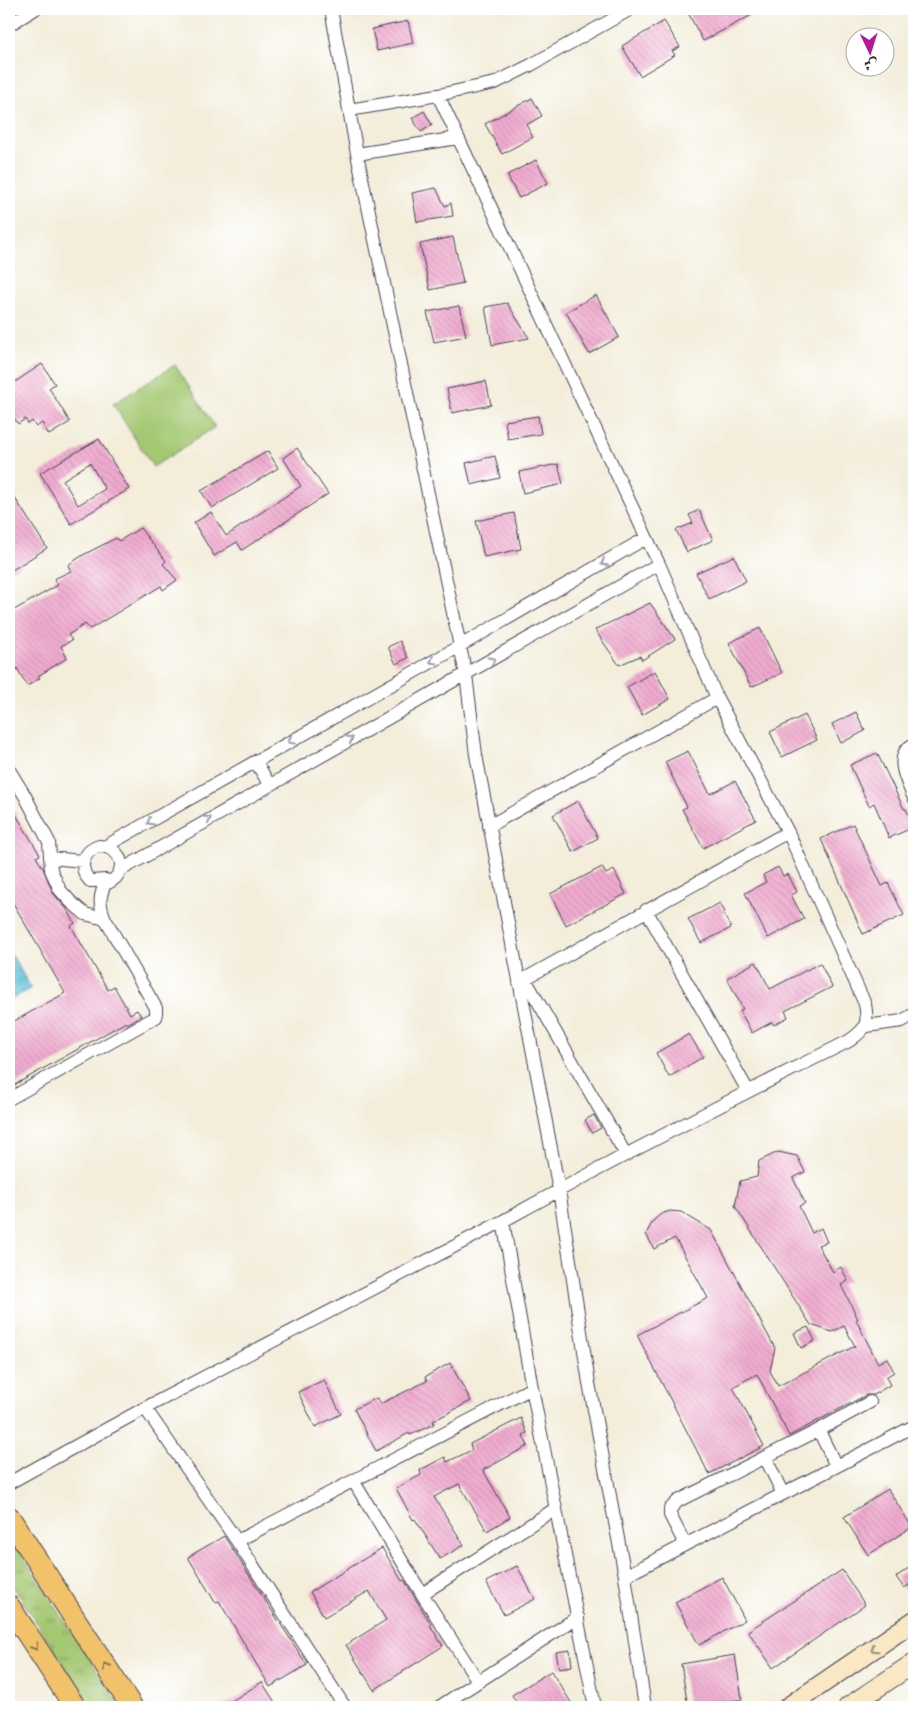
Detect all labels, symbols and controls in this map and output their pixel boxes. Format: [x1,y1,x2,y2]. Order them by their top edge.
north arrow [846,28,896,78]
text: ش [863,56,878,73]
one-way arrow [600,556,609,566]
one-way arrow [429,655,438,665]
one-way arrow [486,656,495,666]
one-way arrow [288,735,297,745]
one-way arrow [344,736,353,746]
one-way arrow [147,815,156,825]
one-way arrow [203,816,212,826]
one-way arrow [29,1642,39,1651]
one-way arrow [870,1643,880,1652]
one-way arrow [103,1663,112,1672]

